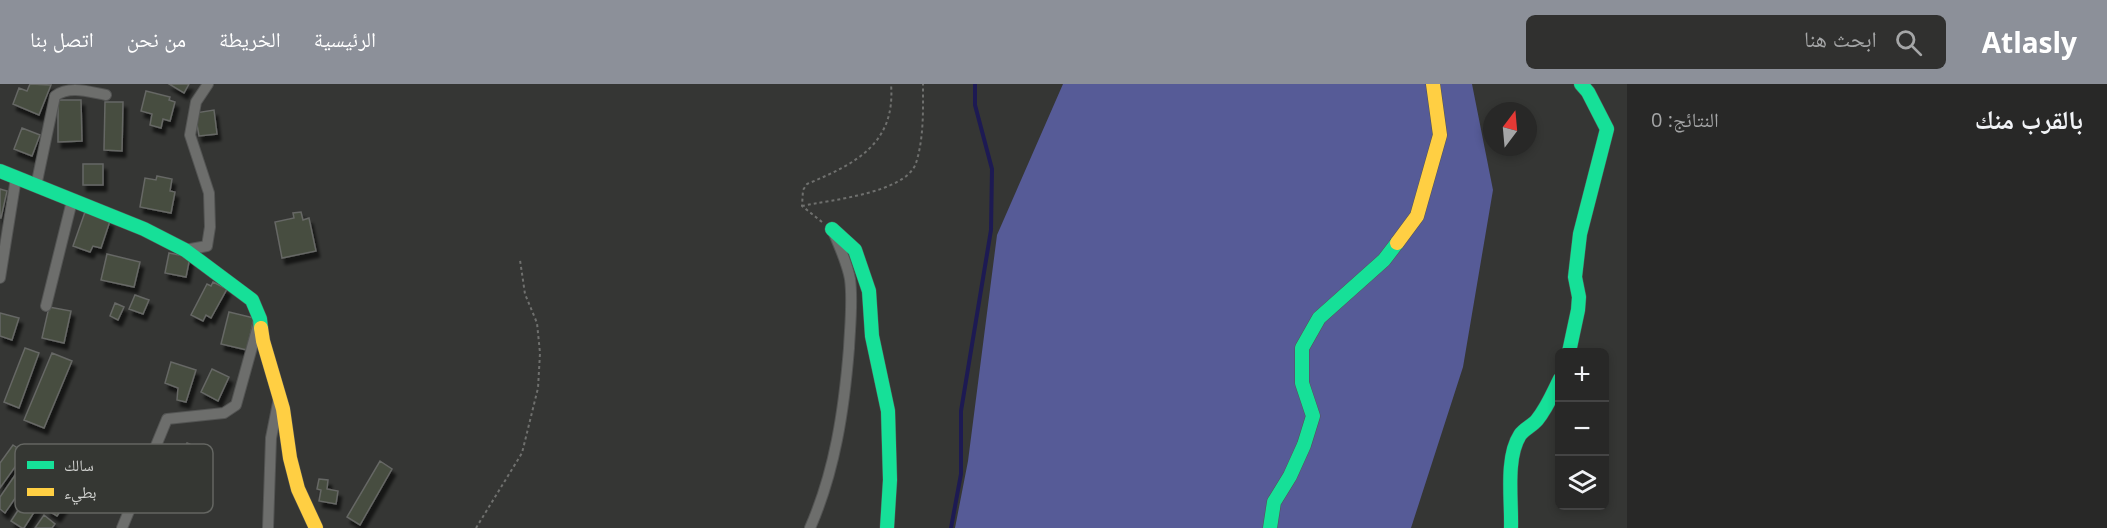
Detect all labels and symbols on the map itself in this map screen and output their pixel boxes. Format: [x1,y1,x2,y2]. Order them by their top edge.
north arrow [1483,102,1537,156]
legend [15,444,213,513]
text: سالك [64,454,94,476]
text: بطيء [64,481,96,505]

